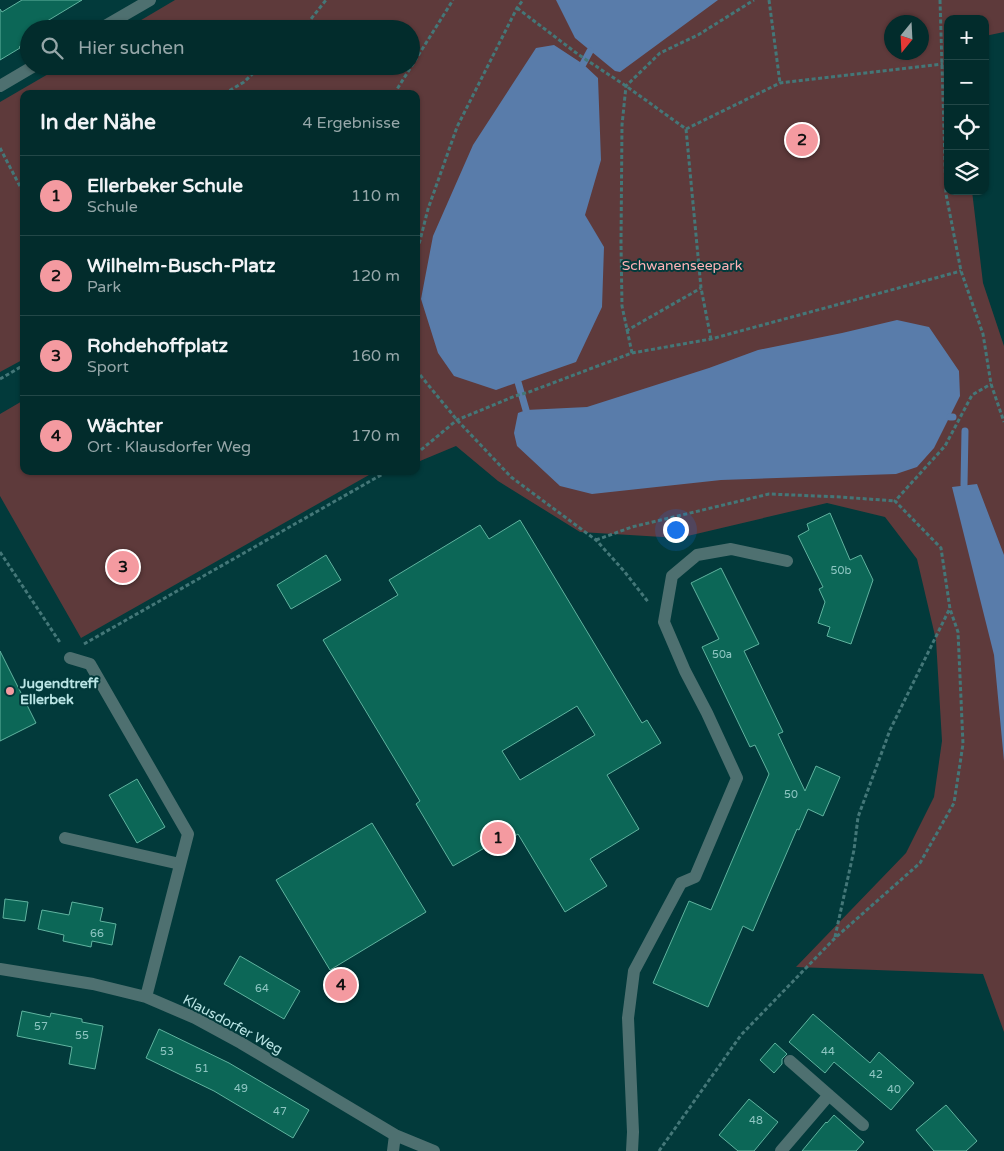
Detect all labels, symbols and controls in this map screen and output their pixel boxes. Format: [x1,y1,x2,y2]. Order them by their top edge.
north arrow [884,15,929,60]
map controls [944,15,989,195]
button: + [944,15,989,60]
search box [20,20,420,75]
icon: search [38,34,66,62]
text: Hier suchen [78,37,185,59]
button: − [944,60,989,105]
button: locate [944,105,989,150]
text: In der Nähe [40,110,156,135]
text: 4 Ergebnisse [302,113,400,133]
pin: 2 [786,121,818,159]
button: layers [944,150,989,195]
text: Ellerbeker Schule [87,175,243,197]
text: 1 [51,186,61,206]
text: 110 m [351,186,400,206]
text: Schule [87,197,138,217]
text: Wilhelm-Busch-Platz [87,255,275,277]
park label: Schwanenseepark [622,257,743,274]
text: 2 [51,266,61,286]
text: 120 m [351,266,400,286]
text: Park [87,277,121,297]
text: Rohdehoffplatz [87,335,228,357]
text: 3 [51,346,61,366]
text: 160 m [351,346,400,366]
text: Sport [87,357,129,377]
text: Wächter [87,415,163,437]
text: 4 [51,426,61,446]
text: 170 m [351,426,400,446]
text: Ort · Klausdorfer Weg [87,437,251,457]
your location [663,517,689,543]
pin: 3 [107,548,139,586]
house number: 50b [831,564,851,577]
house number: 50a [712,648,732,661]
place label: Jugendtreff Ellerbek [19,675,100,708]
marker: Jugendtreff Ellerbek [4,685,16,697]
house number: 50 [784,788,798,801]
pin: 1 [482,819,514,857]
house number: 66 [90,927,104,940]
pin: 4 [325,966,357,1004]
house number: 64 [255,982,269,995]
street label: Klausdorfer Weg [180,991,286,1058]
house number: 57 [34,1020,48,1033]
house number: 55 [75,1029,89,1042]
house number: 53 [160,1045,174,1058]
house number: 44 [821,1045,835,1058]
house number: 51 [195,1062,209,1075]
house number: 42 [869,1068,883,1081]
house number: 49 [234,1082,248,1095]
house number: 40 [887,1083,901,1096]
house number: 47 [273,1105,287,1118]
house number: 48 [749,1114,763,1127]

